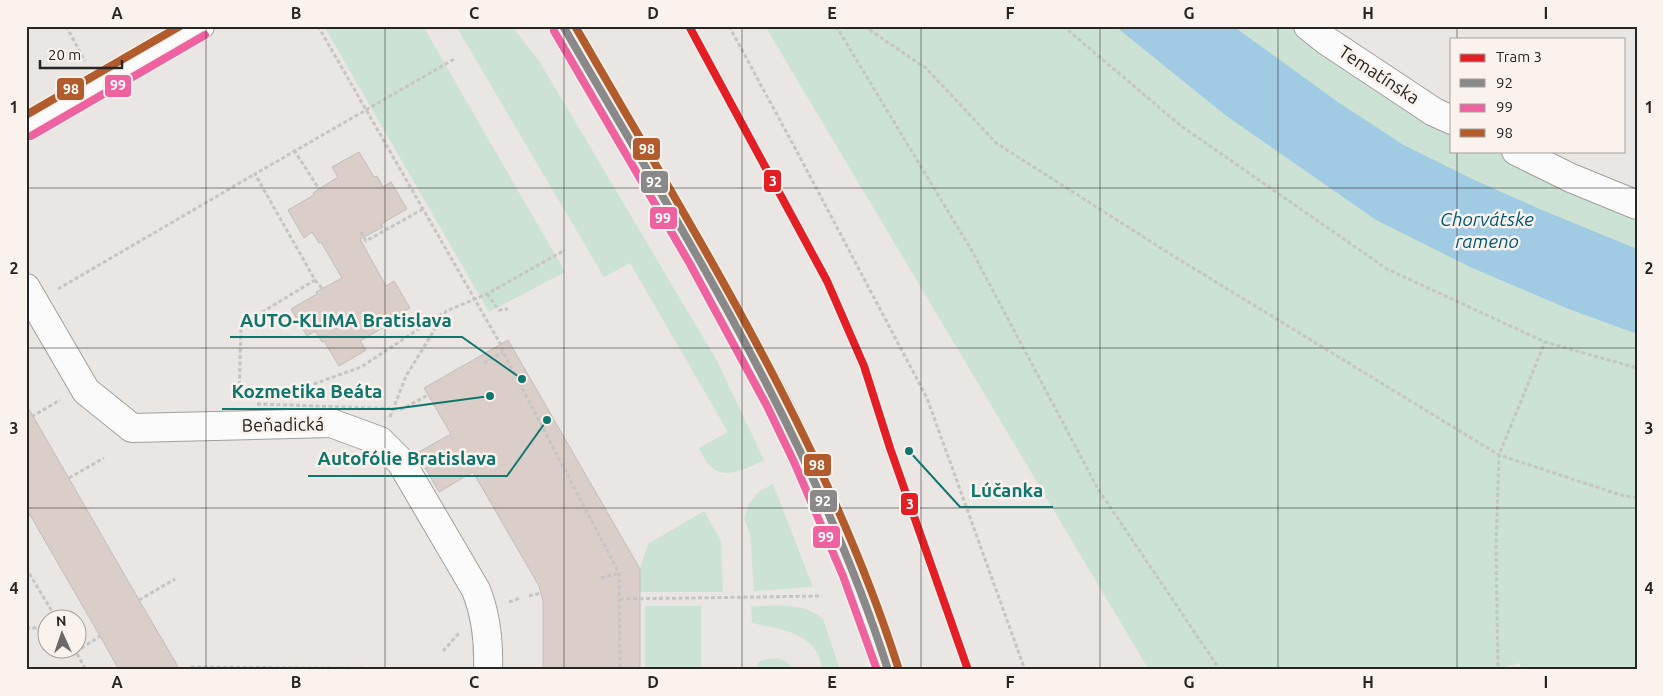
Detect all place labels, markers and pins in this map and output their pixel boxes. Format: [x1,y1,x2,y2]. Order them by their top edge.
callout: AUTO-KLIMA Bratislava [230,303,462,337]
callout: Kozmetika Beáta [222,375,393,409]
callout: Autofólie Bratislava [308,442,507,476]
callout: Lúčanka [960,473,1053,507]

